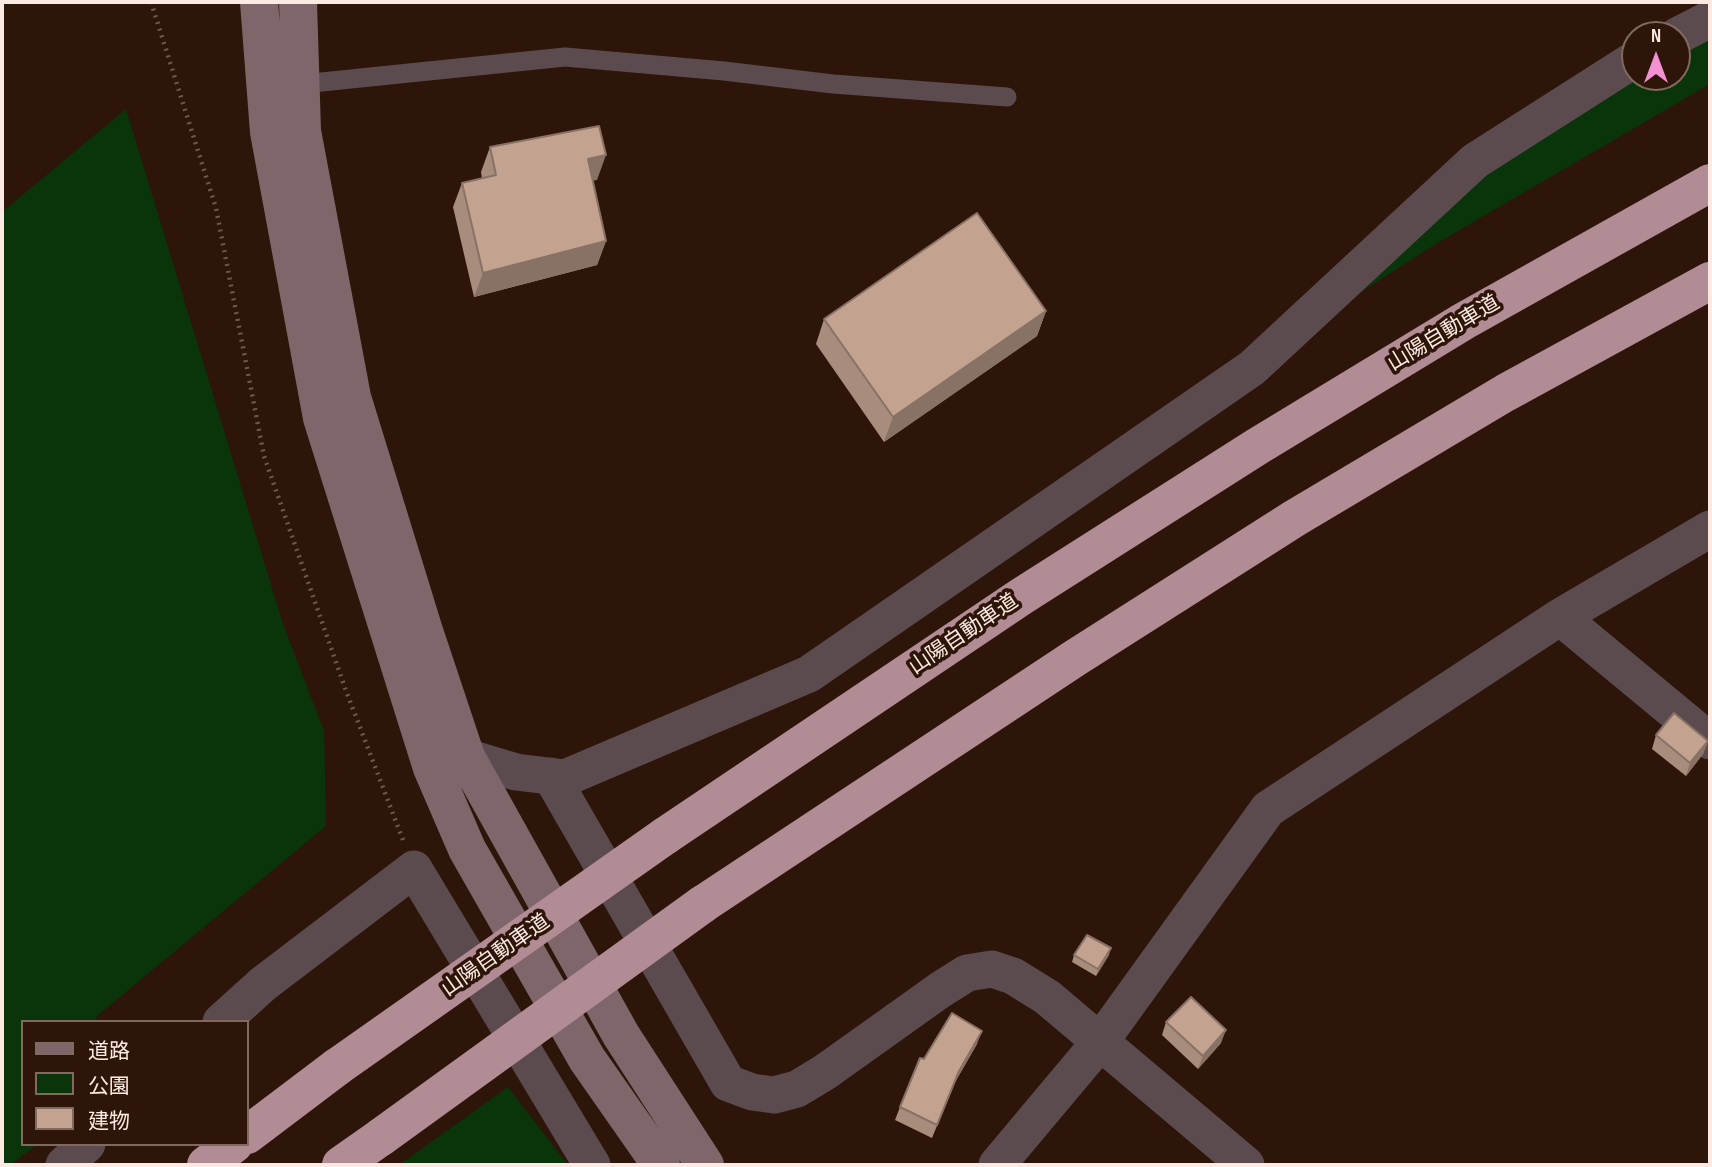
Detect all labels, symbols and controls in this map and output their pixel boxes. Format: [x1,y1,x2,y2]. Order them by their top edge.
north arrow [1621,21,1691,91]
text: N [1651,25,1661,48]
street label: 山陽自動車道 [1384,291,1504,377]
street label: 山陽自動車道 [905,589,1023,681]
street label: 山陽自動車道 [437,910,555,1002]
legend [21,1020,248,1146]
text: 道路 [88,1039,130,1064]
text: 公園 [88,1074,130,1099]
text: 建物 [88,1109,130,1134]

